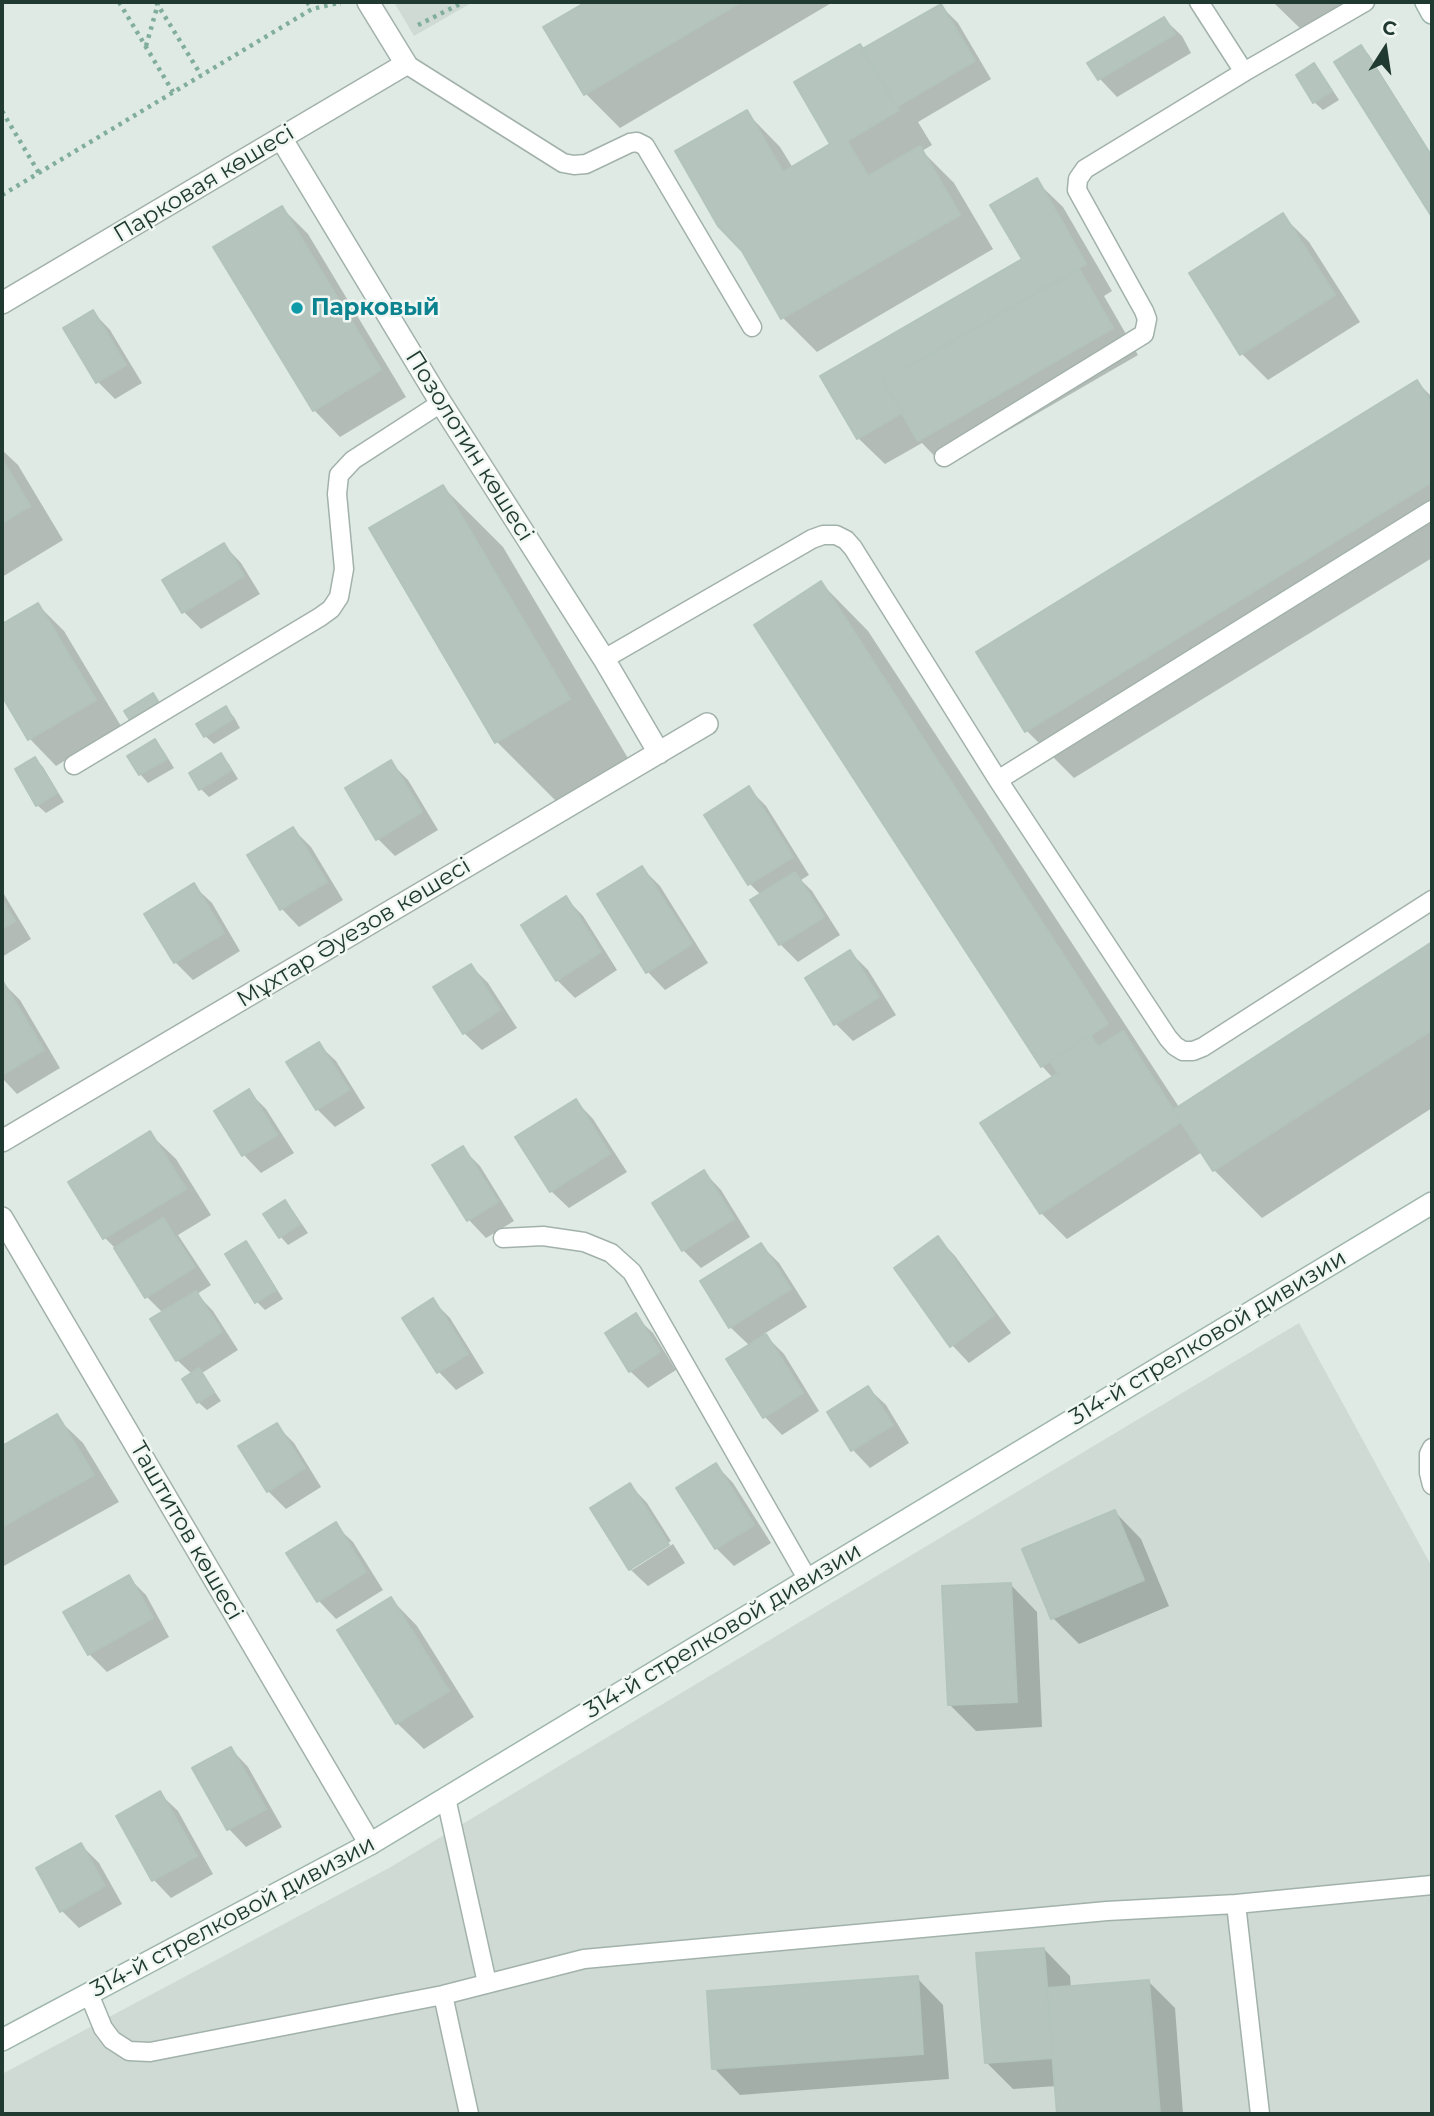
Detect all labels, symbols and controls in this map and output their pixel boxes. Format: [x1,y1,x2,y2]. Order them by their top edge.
north arrow [1350,14,1420,84]
text: С [1380,15,1399,41]
street label: Парковая көшесі [109,119,299,249]
place label: Парковый [311,294,439,322]
marker: Парковый [289,300,305,316]
street label: Позолотин көшесі [399,345,539,547]
street label: Мұхтар Әуезов көшесі [232,852,476,1014]
street label: 314-й стрелковой дивизии [1065,1244,1351,1432]
street label: Таштитов көшесі [124,1437,248,1625]
street label: 314-й стрелковой дивизии [580,1537,866,1725]
street label: 314-й стрелковой дивизии [86,1830,380,2004]

